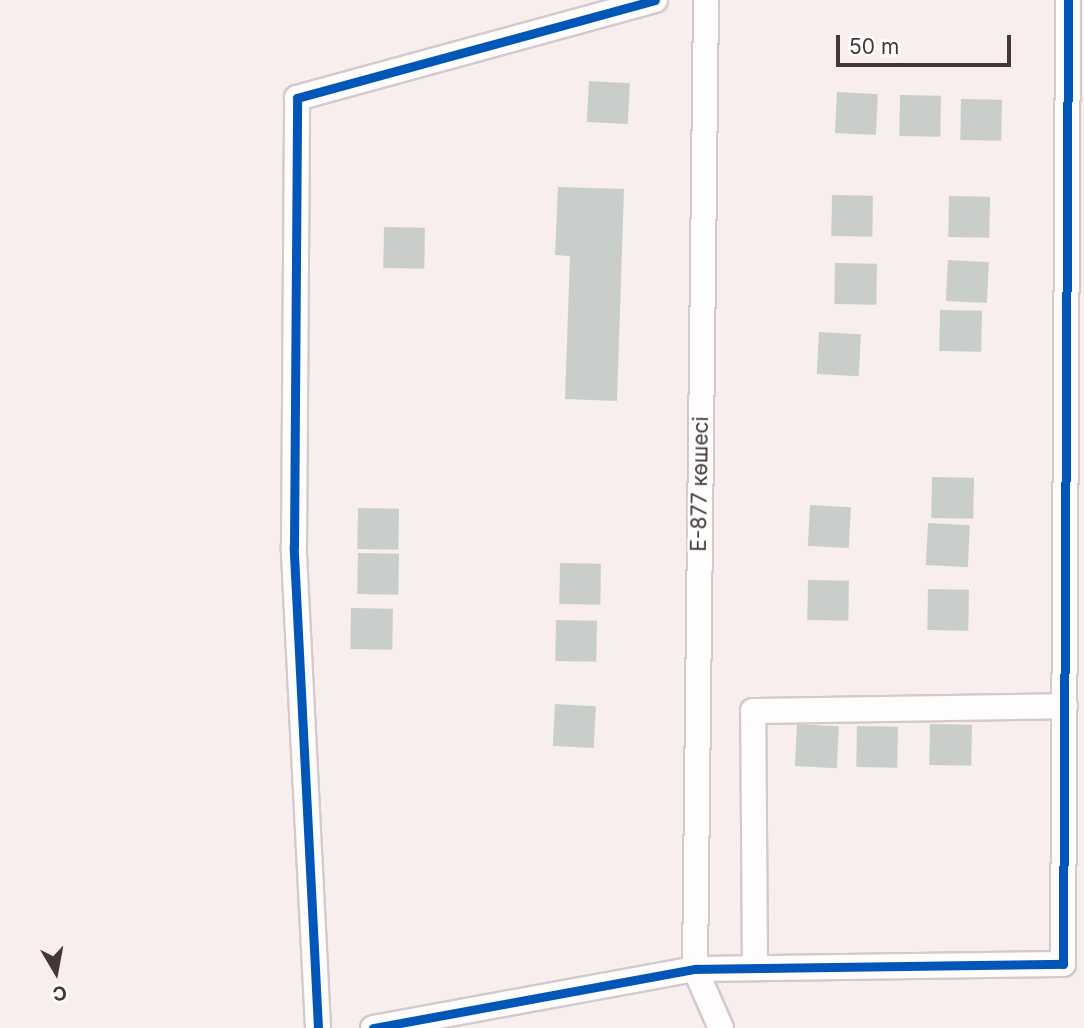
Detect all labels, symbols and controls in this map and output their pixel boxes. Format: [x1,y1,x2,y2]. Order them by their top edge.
scale bar [839,21,1014,65]
text: 50 m [849,34,899,59]
street label: Е-877 көшесі [686,416,714,552]
north arrow [21,937,91,1007]
text: С [51,981,69,1006]

